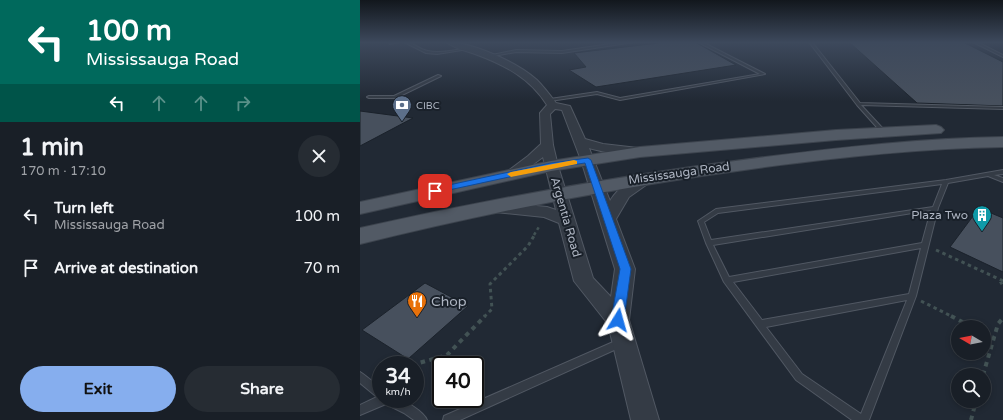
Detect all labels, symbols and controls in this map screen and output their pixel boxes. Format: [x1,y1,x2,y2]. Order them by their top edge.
text: 100 m [86,14,172,48]
icon: left [20,16,72,68]
text: Mississauga Road [86,48,239,70]
icon: left [106,92,128,114]
icon: ahead [148,92,170,114]
icon: ahead [190,92,212,114]
icon: right [232,92,254,114]
bank icon: CIBC [391,94,413,122]
place label: CIBC [416,100,440,112]
text: 1 min [20,133,84,162]
button: close [298,135,340,177]
street label: Mississauga Road [627,159,731,187]
text: 170 m · 17:10 [20,163,106,179]
pin [418,174,452,208]
street label: Argentia Road [548,175,584,259]
icon: arrive [424,180,446,202]
text: Turn left [54,199,114,217]
building icon: Plaza Two [971,204,993,232]
icon: left [20,205,42,227]
text: 100 m [294,207,340,225]
place label: Plaza Two [911,208,968,222]
text: Mississauga Road [54,217,165,233]
icon: arrive [20,257,42,279]
text: Arrive at destination [54,259,198,277]
text: 70 m [303,259,340,277]
restaurant icon: Chop [406,290,428,318]
place label: Chop [431,293,467,310]
position arrow [597,299,639,341]
north arrow [951,320,991,360]
map controls [951,320,991,408]
speed limit sign: 40 [432,356,484,408]
text: 34 [385,365,411,389]
button: Exit [20,366,176,412]
button: Share [184,366,340,412]
button: search [951,368,991,408]
text: km/h [385,386,411,398]

